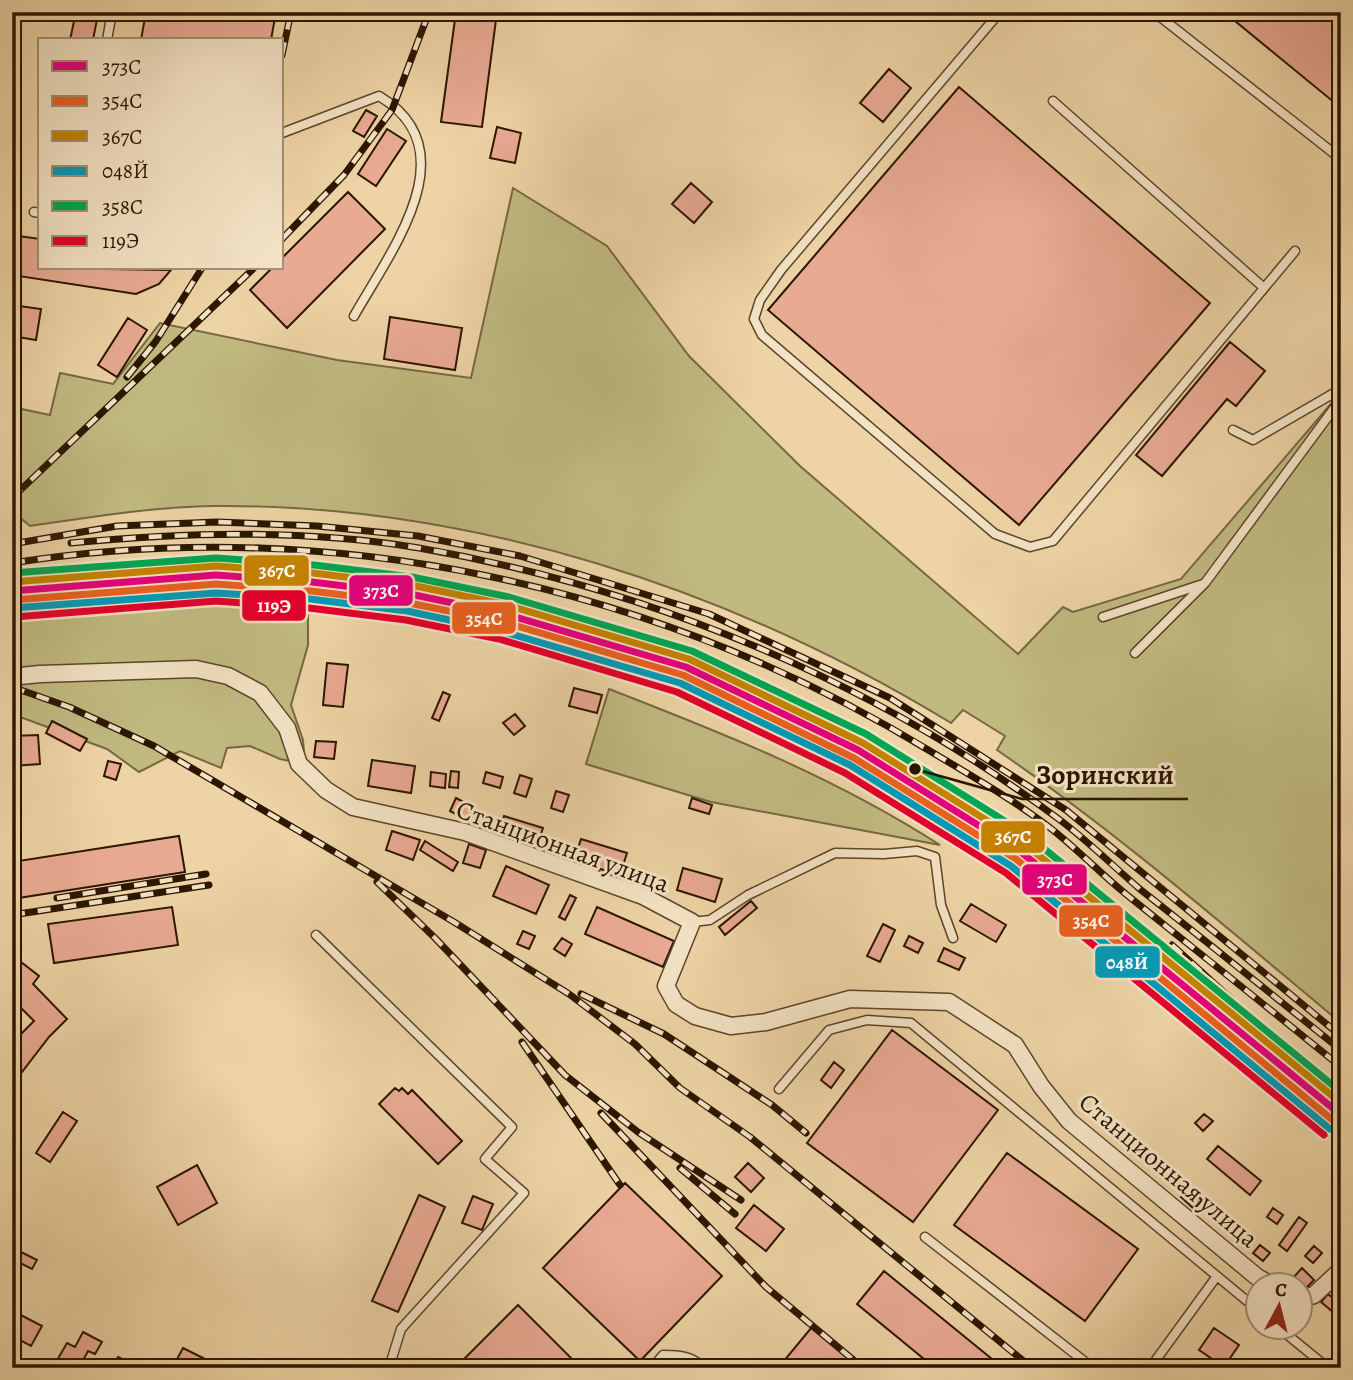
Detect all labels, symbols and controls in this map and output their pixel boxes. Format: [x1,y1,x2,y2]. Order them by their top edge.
legend [38,38,284,270]
text: 373C [102,53,141,81]
text: 354С [102,87,142,115]
text: 367С [102,123,142,151]
text: 048Й [102,157,149,185]
text: 358С [102,193,143,221]
text: 119Э [102,227,139,255]
line badge: 367С [243,554,310,587]
text: 367С [259,558,295,584]
line badge: 373C [348,574,414,607]
text: 373C [363,578,399,604]
line badge: 119Э [241,589,307,622]
text: 119Э [257,593,291,619]
line badge: 354С [451,601,517,635]
text: 354С [466,606,502,632]
callout: Зоринский [1022,750,1188,799]
text: Зоринский [1036,756,1174,794]
street label: Станционная улица [452,792,674,901]
line badge: 367С [980,820,1046,854]
text: 367С [995,824,1031,850]
line badge: 373C [1021,863,1088,896]
text: 373C [1037,867,1073,893]
line badge: 354С [1058,904,1124,938]
text: 354С [1073,908,1109,934]
line badge: 048Й [1094,945,1161,979]
text: 048Й [1106,950,1148,976]
street label: Станционная улица [1072,1085,1266,1256]
north arrow [1244,1272,1314,1342]
text: С [1274,1277,1288,1304]

